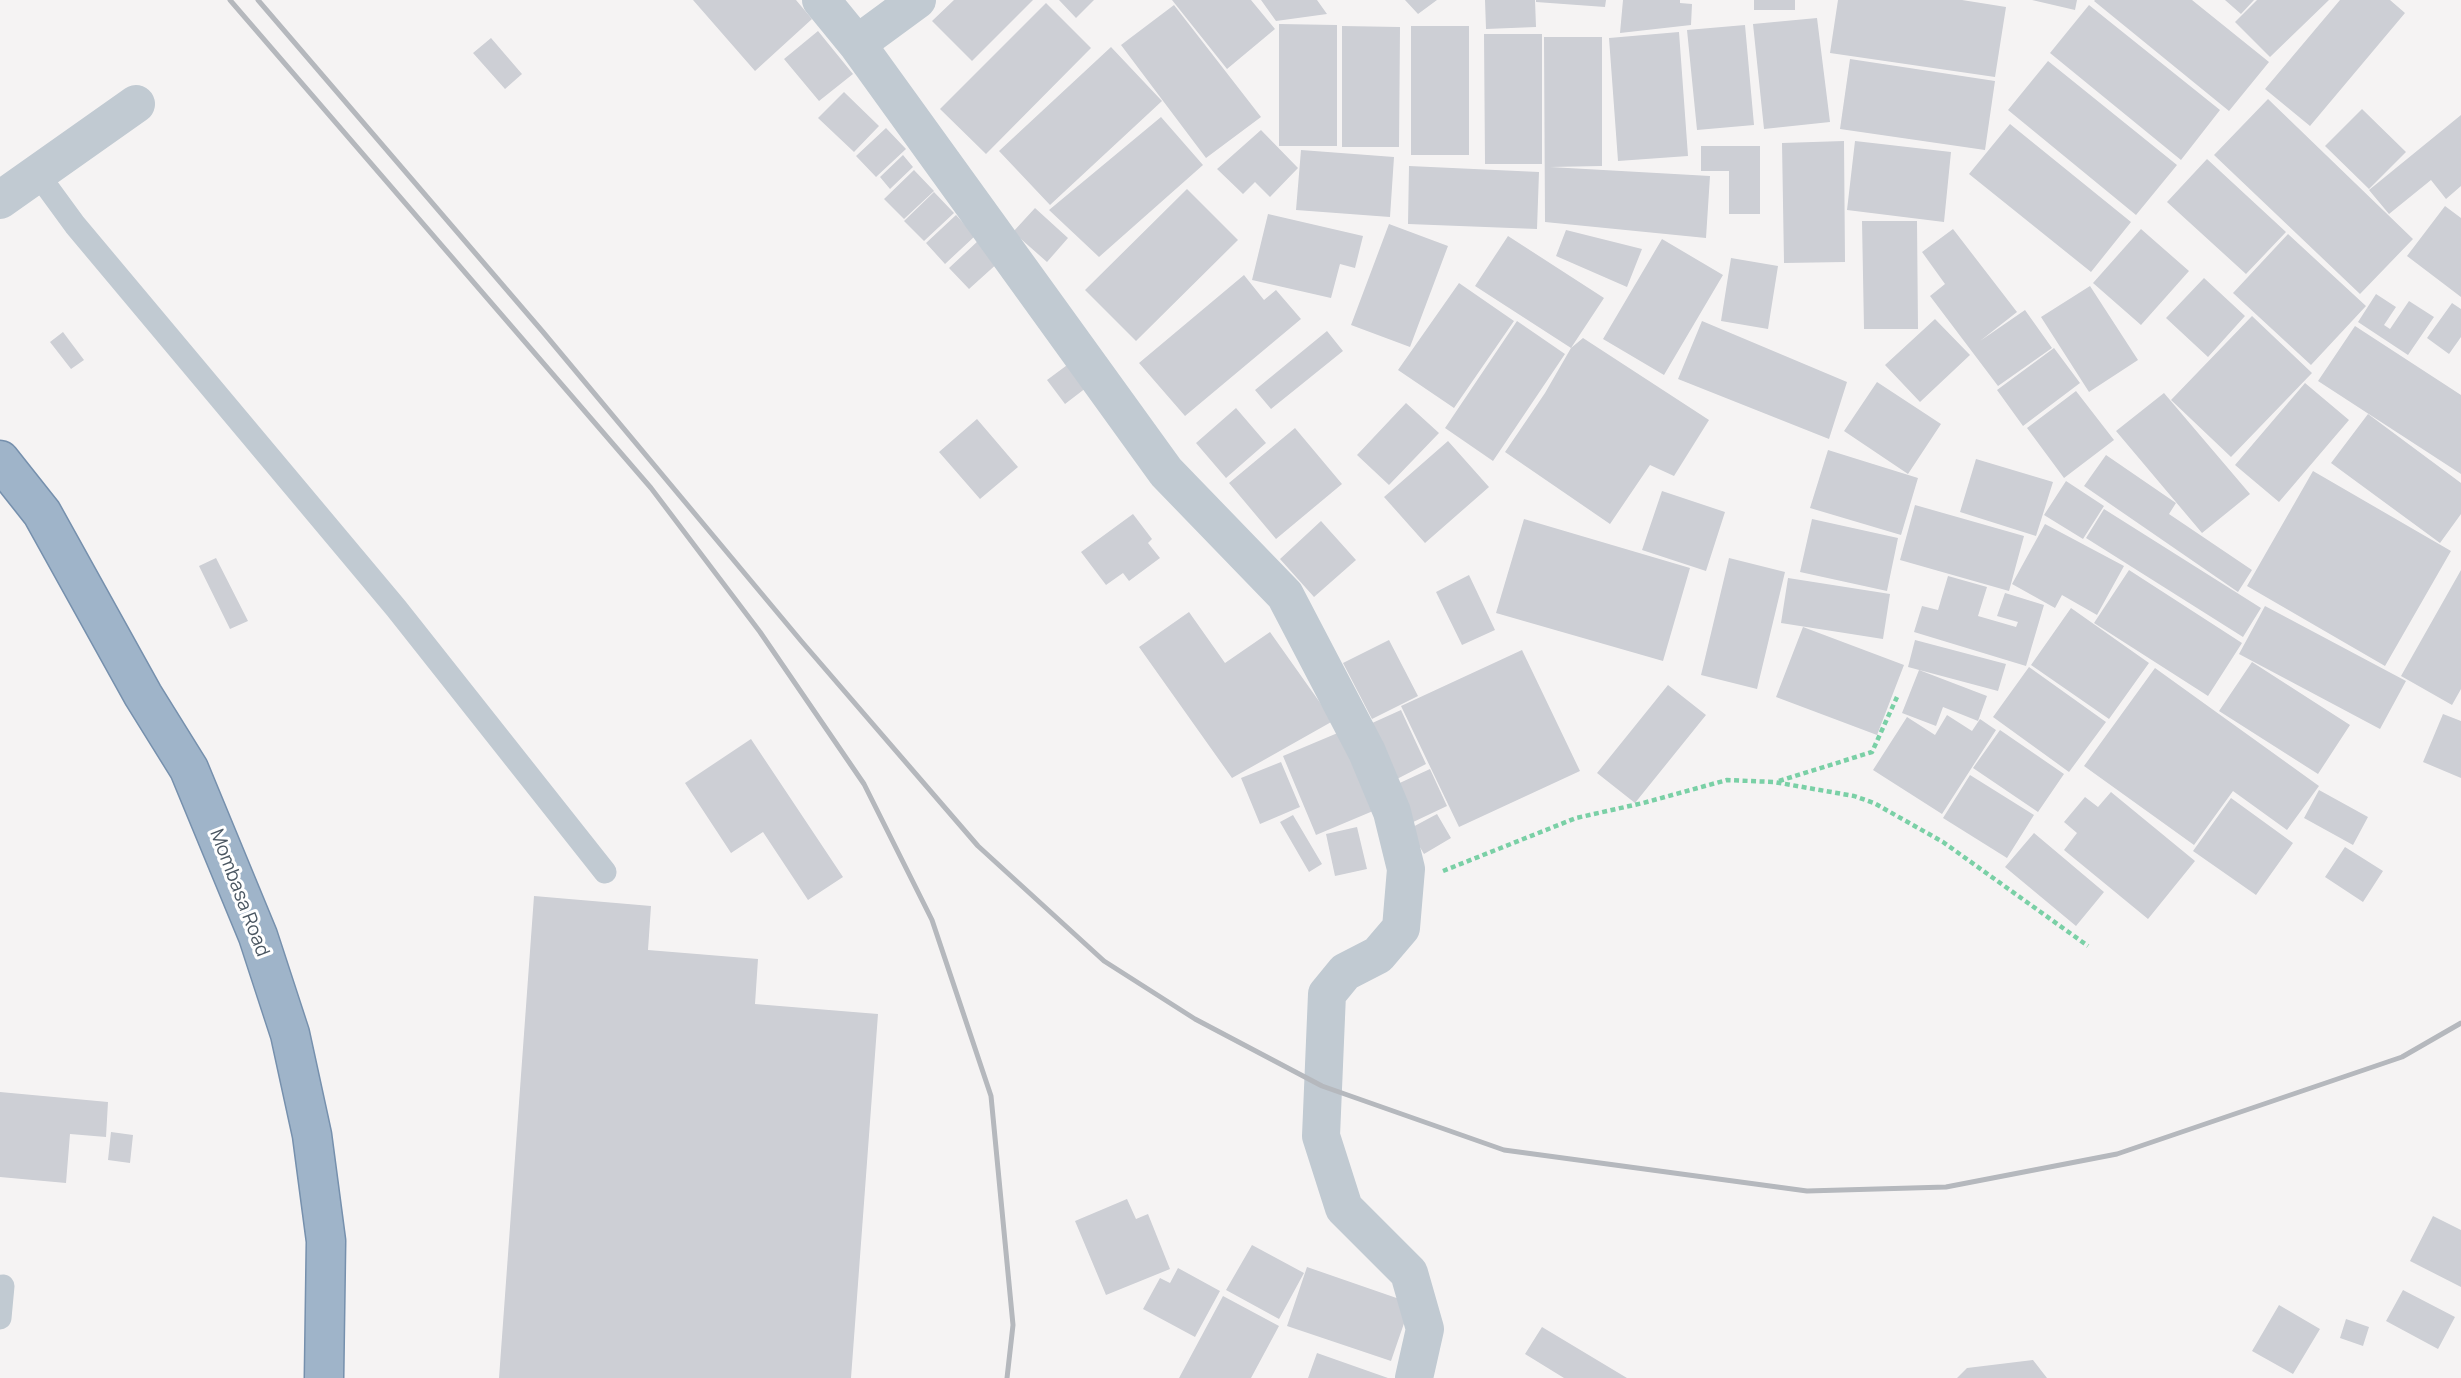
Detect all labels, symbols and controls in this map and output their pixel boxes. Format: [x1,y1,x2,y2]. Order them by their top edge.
street label: Mombasa Road [204,826,274,960]

